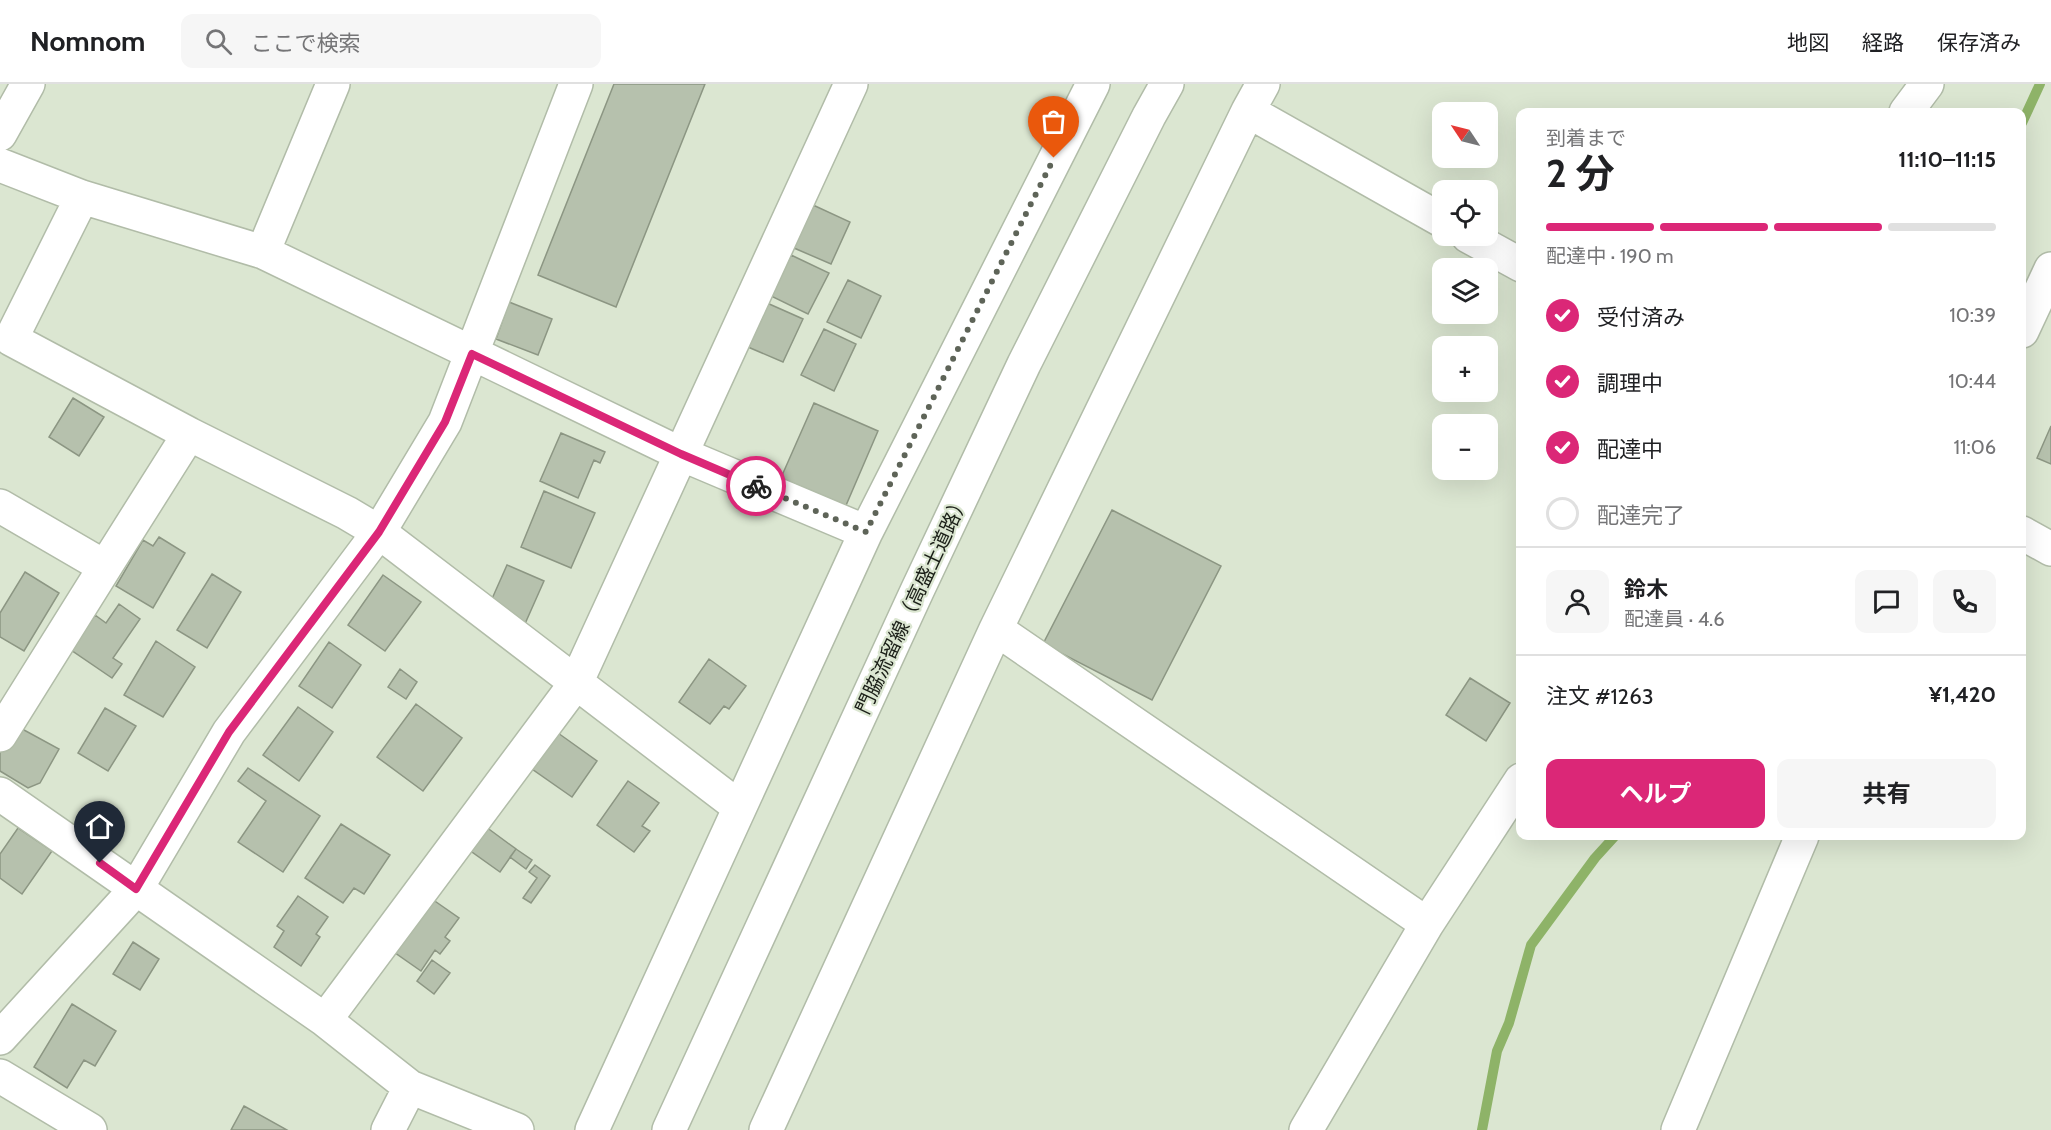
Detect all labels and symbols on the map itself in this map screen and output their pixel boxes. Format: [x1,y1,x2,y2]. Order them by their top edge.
pin [1028,96,1079,158]
north arrow [1432,102,1498,168]
courier [726,456,786,516]
street label: 門脇流留線（高盛土道路） [850,490,974,718]
pin [74,801,125,863]

